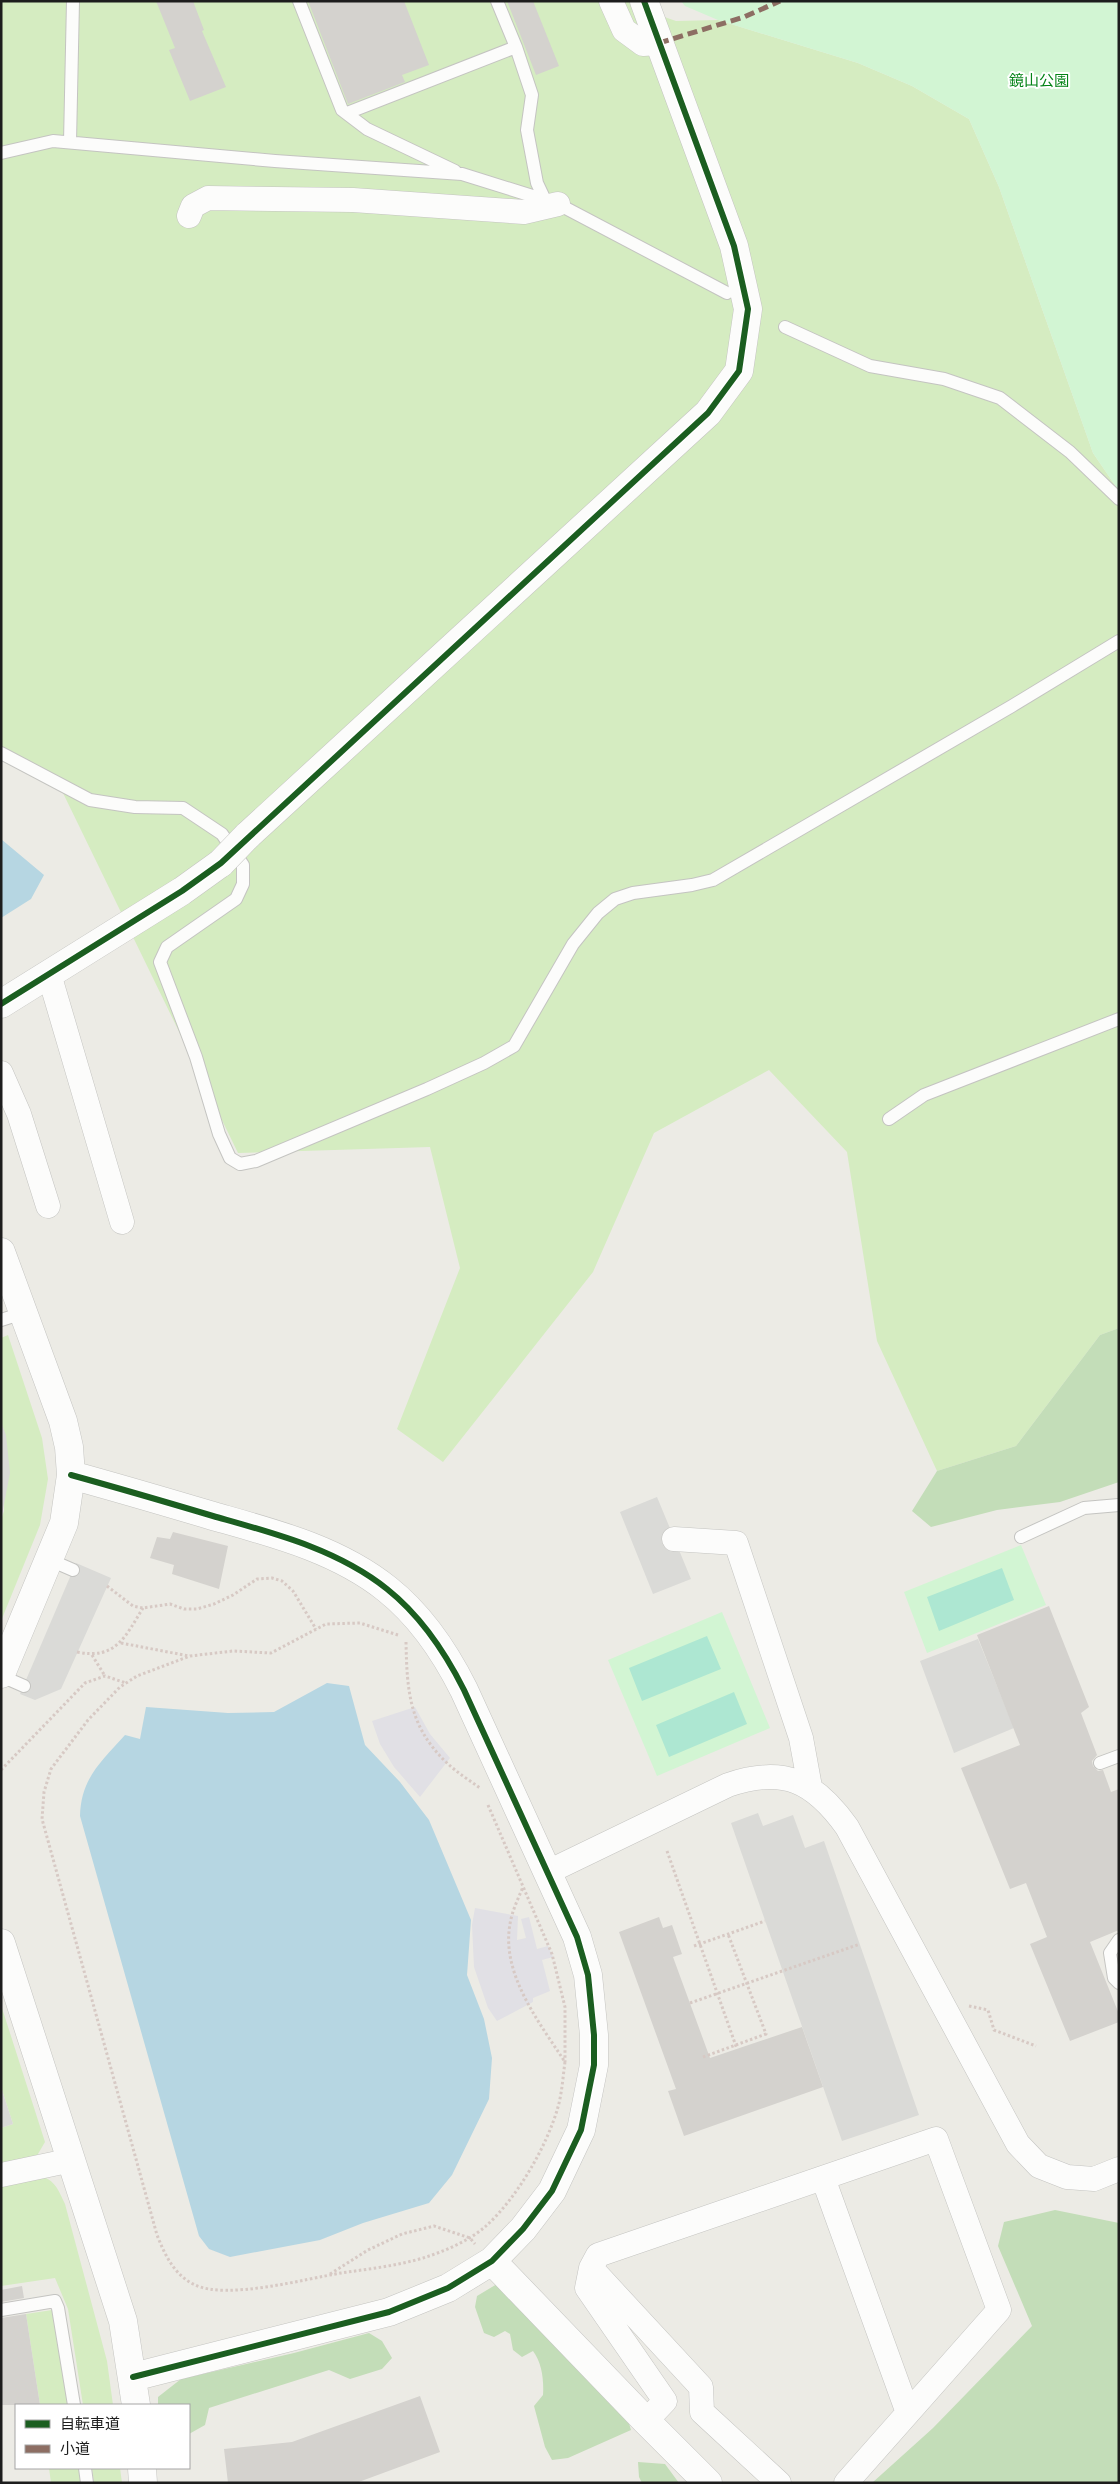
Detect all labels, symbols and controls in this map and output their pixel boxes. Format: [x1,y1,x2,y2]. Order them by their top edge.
park label: 鏡山公園 [1009,72,1069,91]
legend [15,2404,190,2469]
text: 自転車道 [60,2415,120,2434]
text: 小道 [60,2440,90,2459]

